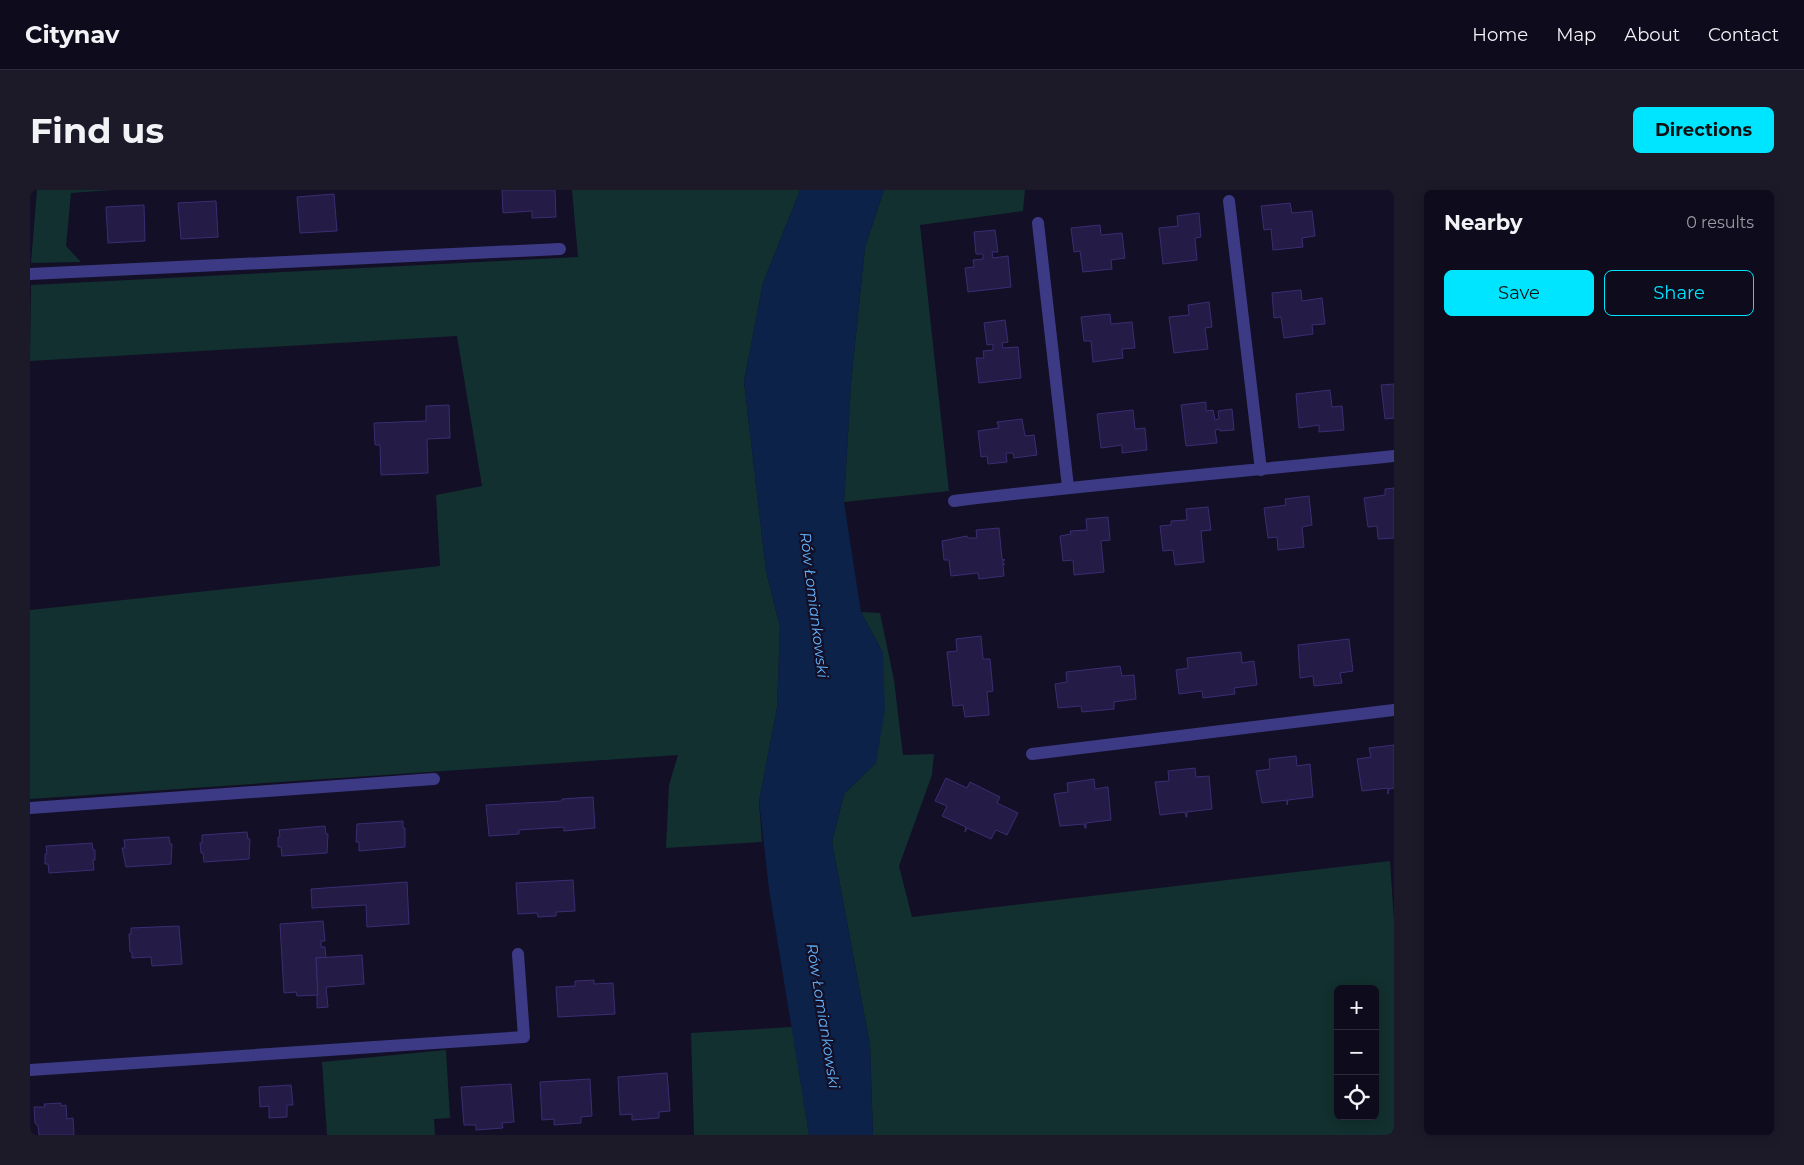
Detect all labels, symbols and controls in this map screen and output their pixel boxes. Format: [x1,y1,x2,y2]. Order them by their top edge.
text: Citynav [25,20,119,49]
text: Home [1472,24,1528,46]
text: Map [1556,24,1596,46]
text: About [1624,24,1680,46]
text: Contact [1708,24,1779,46]
button: Directions [1633,107,1774,153]
text: Find us [30,109,164,152]
text: Nearby [1444,210,1523,235]
text: 0 results [1686,213,1754,232]
button: Save [1444,270,1594,316]
button: Share [1604,270,1754,316]
water label: Rów Łomiankowski [796,531,833,680]
water label: Rów Łomiankowski [803,942,845,1091]
map controls [1334,985,1379,1120]
button: + [1334,985,1379,1030]
button: − [1334,1030,1379,1075]
button: locate [1334,1075,1379,1120]

